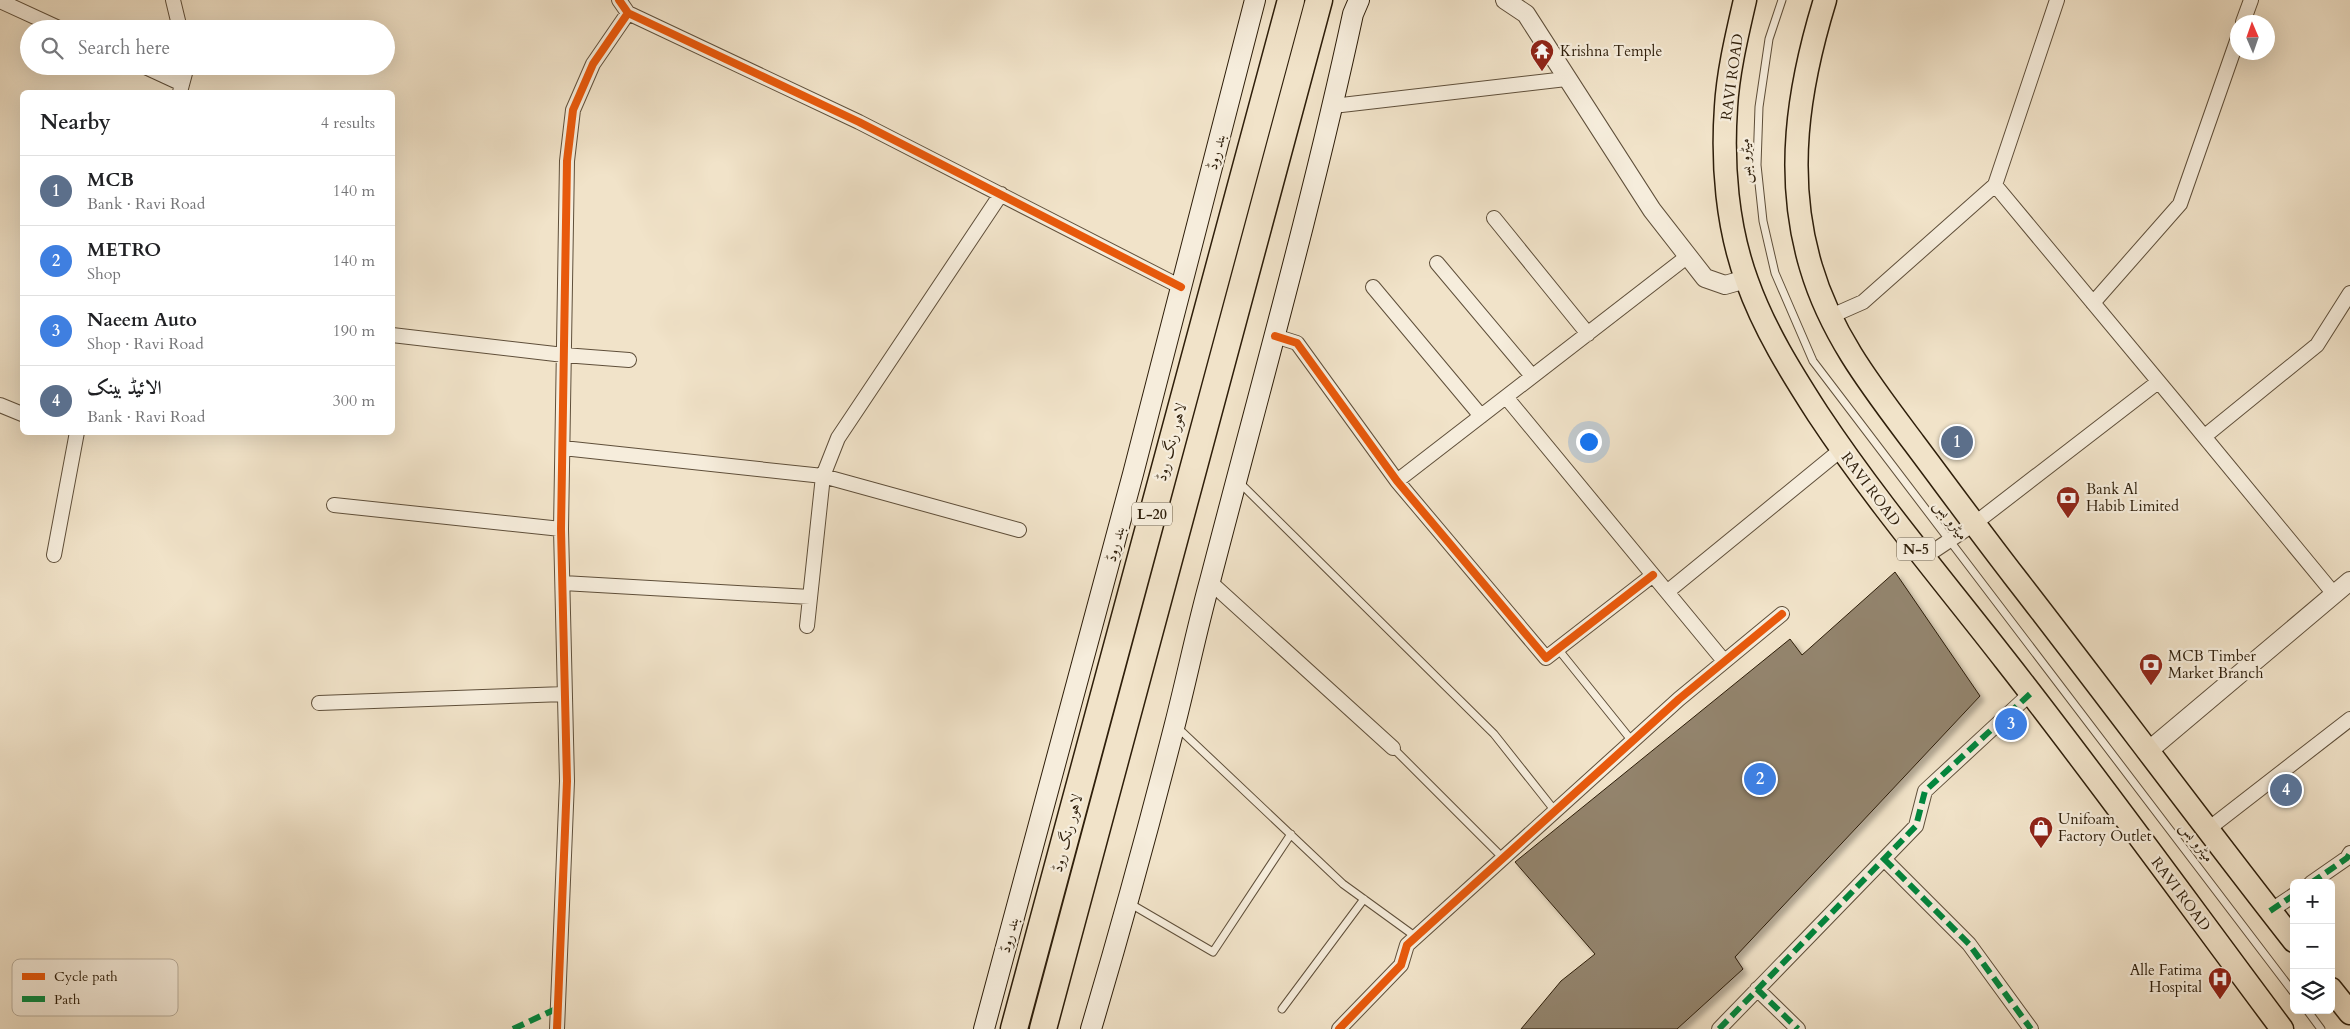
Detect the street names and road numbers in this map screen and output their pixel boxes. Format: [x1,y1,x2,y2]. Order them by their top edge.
street label: RAVI ROAD [1716,32,1748,122]
street label: بند روڈ [1202,132,1230,172]
street label: میٹرو بس [1734,138,1756,184]
street label: لاہور رنگ روڈ [1151,401,1191,483]
street label: RAVI ROAD [1837,448,1905,530]
street label: میٹرو بس [1929,496,1973,544]
road number: L-20 [1132,502,1172,526]
street label: بند روڈ [1101,524,1129,564]
road number: N-5 [1897,538,1935,560]
street label: لاہور رنگ روڈ [1047,792,1087,874]
street label: میٹرو بس [2175,818,2219,866]
street label: RAVI ROAD [2147,853,2215,935]
street label: بند روڈ [995,915,1023,955]

